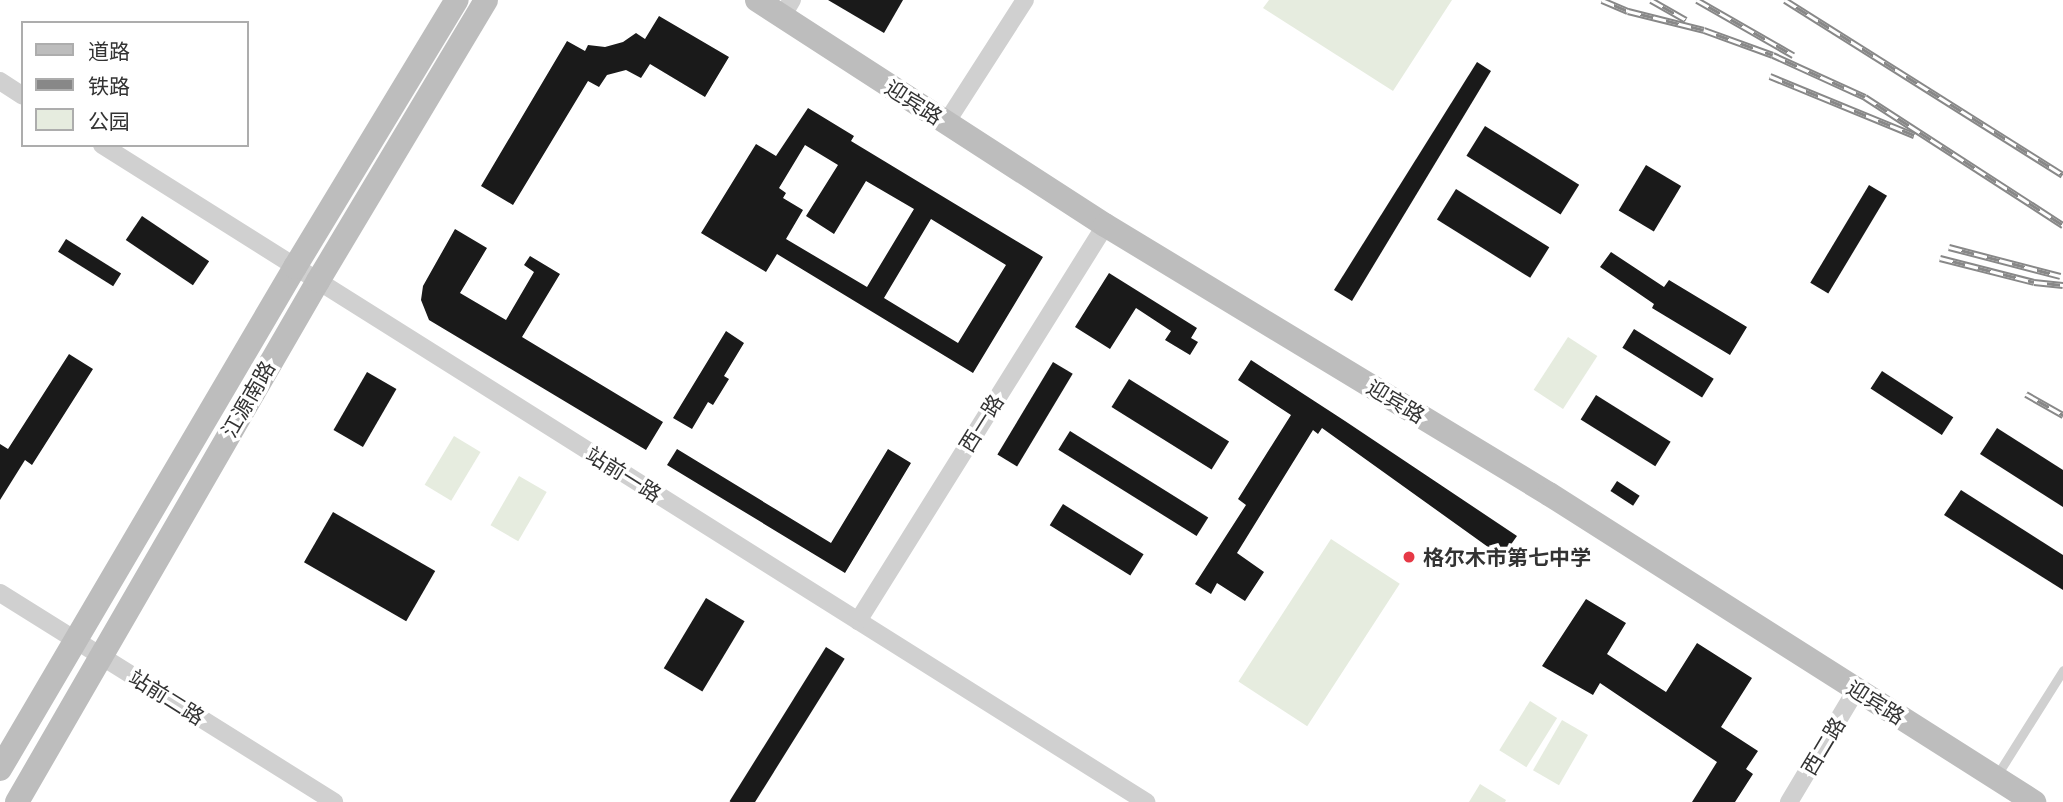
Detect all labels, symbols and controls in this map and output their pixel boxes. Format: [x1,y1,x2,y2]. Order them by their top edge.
legend [21,21,248,147]
text: 道路 [88,37,130,65]
text: 铁路 [88,72,130,100]
street label: 迎宾路 [881,74,947,130]
text: 公园 [88,107,130,135]
street label: 江源南路 [216,356,280,442]
street label: 迎宾路 [1363,374,1429,428]
street label: 西一路 [954,390,1008,456]
street label: 站前一路 [582,441,666,507]
place label: 格尔木市第七中学 [1423,544,1591,570]
marker: 格尔木市第七中学 [1401,549,1417,565]
street label: 站前二路 [125,664,209,730]
street label: 迎宾路 [1843,675,1909,729]
street label: 西二路 [1796,713,1850,779]

